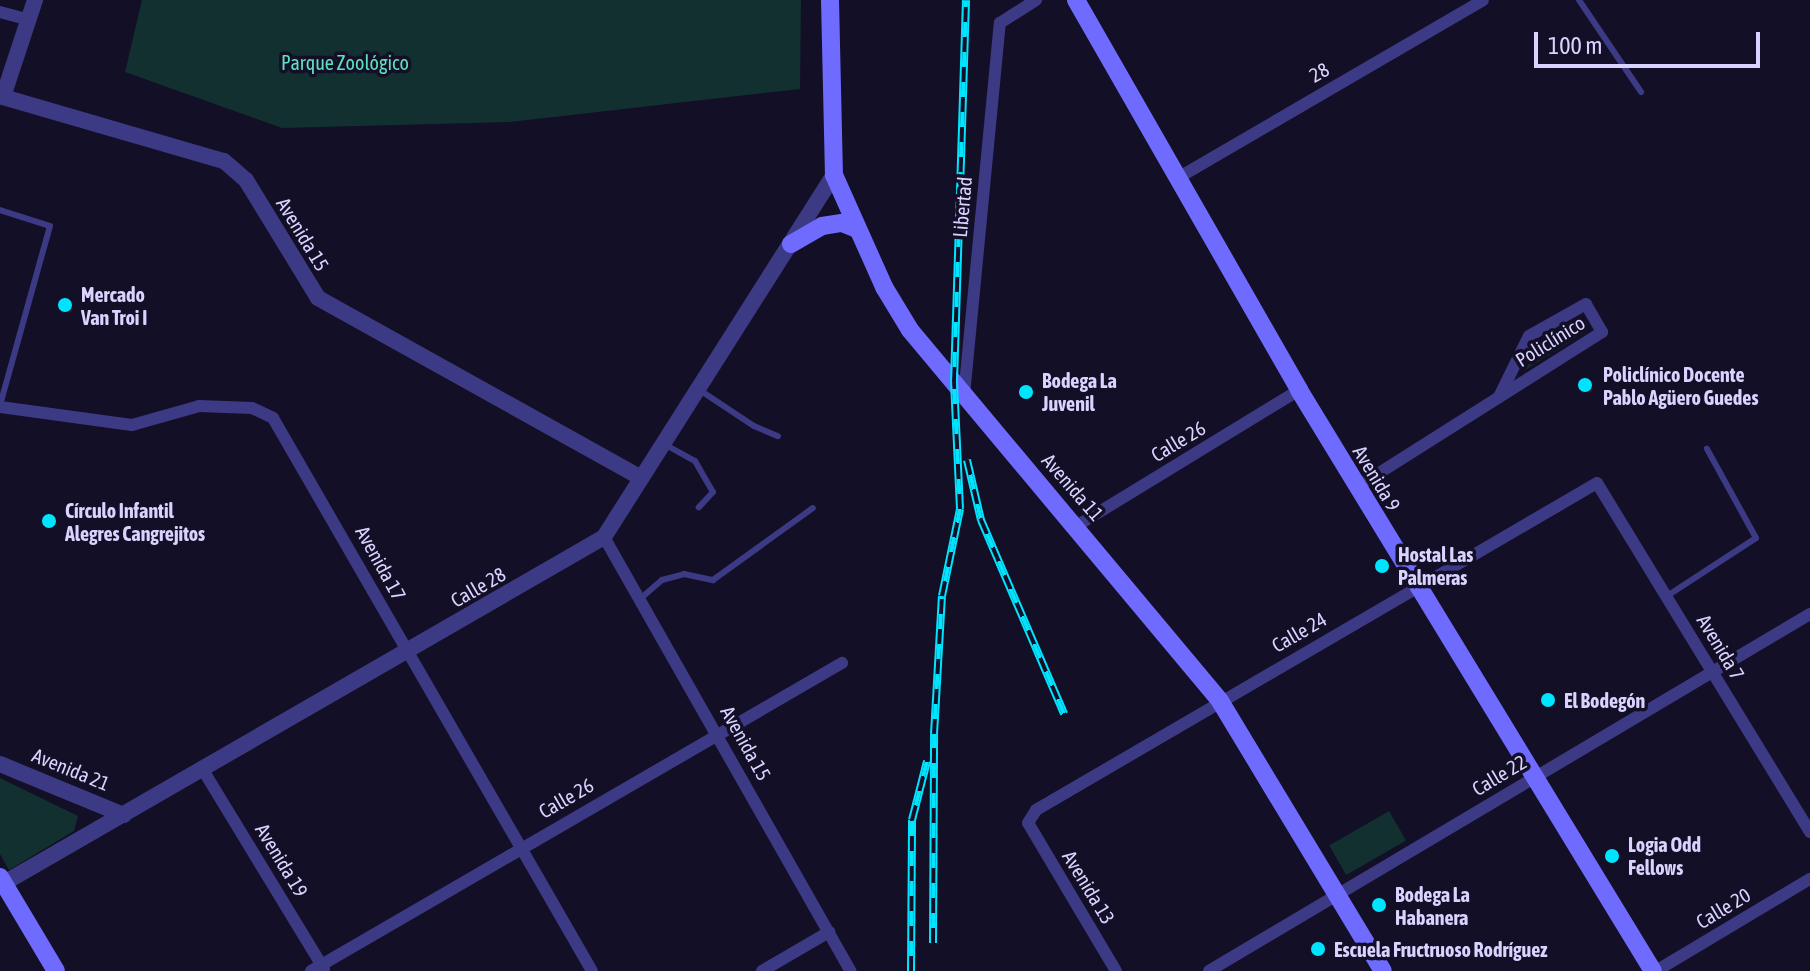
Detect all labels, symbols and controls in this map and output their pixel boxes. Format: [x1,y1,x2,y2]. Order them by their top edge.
scale bar [1538,16,1764,66]
text: 100 m [1548,32,1602,59]
park label: Parque Zoológico [281,50,409,74]
street label: 28 [1305,57,1333,87]
street label: Libertad [947,176,977,238]
street label: Avenida 15 [272,193,334,275]
place label: Mercado Van Troi I [81,282,147,329]
marker: Mercado Van Troi I [56,296,74,314]
street label: Policlínico [1511,310,1589,372]
place label: Policlínico Docente Pablo Agüero Guedes [1603,362,1758,409]
place label: Bodega La Juvenil [1042,368,1117,415]
marker: Policlínico Docente Pablo Agüero Guedes [1574,374,1596,396]
marker: Bodega La Juvenil [1017,383,1035,401]
street label: Calle 26 [1146,415,1210,467]
street label: Avenida 9 [1348,441,1406,515]
street label: Avenida 11 [1037,448,1109,526]
place label: Círculo Infantil Alegres Cangrejitos [65,498,205,545]
marker: Círculo Infantil Alegres Cangrejitos [40,512,58,530]
street label: Avenida 17 [351,522,411,604]
place label: Hostal Las Palmeras [1398,542,1473,589]
marker: Hostal Las Palmeras [1373,557,1391,575]
street label: Calle 28 [446,562,510,612]
street label: Calle 24 [1267,607,1331,657]
street label: Avenida 7 [1692,610,1750,684]
place label: El Bodegón [1564,688,1645,712]
marker: El Bodegón [1539,691,1557,709]
street label: Avenida 15 [716,702,776,784]
street label: Avenida 21 [29,743,113,795]
street label: Calle 22 [1467,749,1531,801]
street label: Calle 26 [534,773,598,823]
street label: Avenida 19 [251,819,313,901]
place label: Logia Odd Fellows [1628,832,1701,879]
street label: Avenida 13 [1058,846,1120,928]
marker: Logia Odd Fellows [1603,847,1621,865]
place label: Bodega La Habanera [1395,882,1470,929]
street label: Calle 20 [1691,882,1755,934]
marker: Bodega La Habanera [1370,896,1388,914]
place label: Escuela Fructruoso Rodríguez [1334,937,1548,961]
marker: Escuela Fructruoso Rodríguez [1309,940,1327,958]

